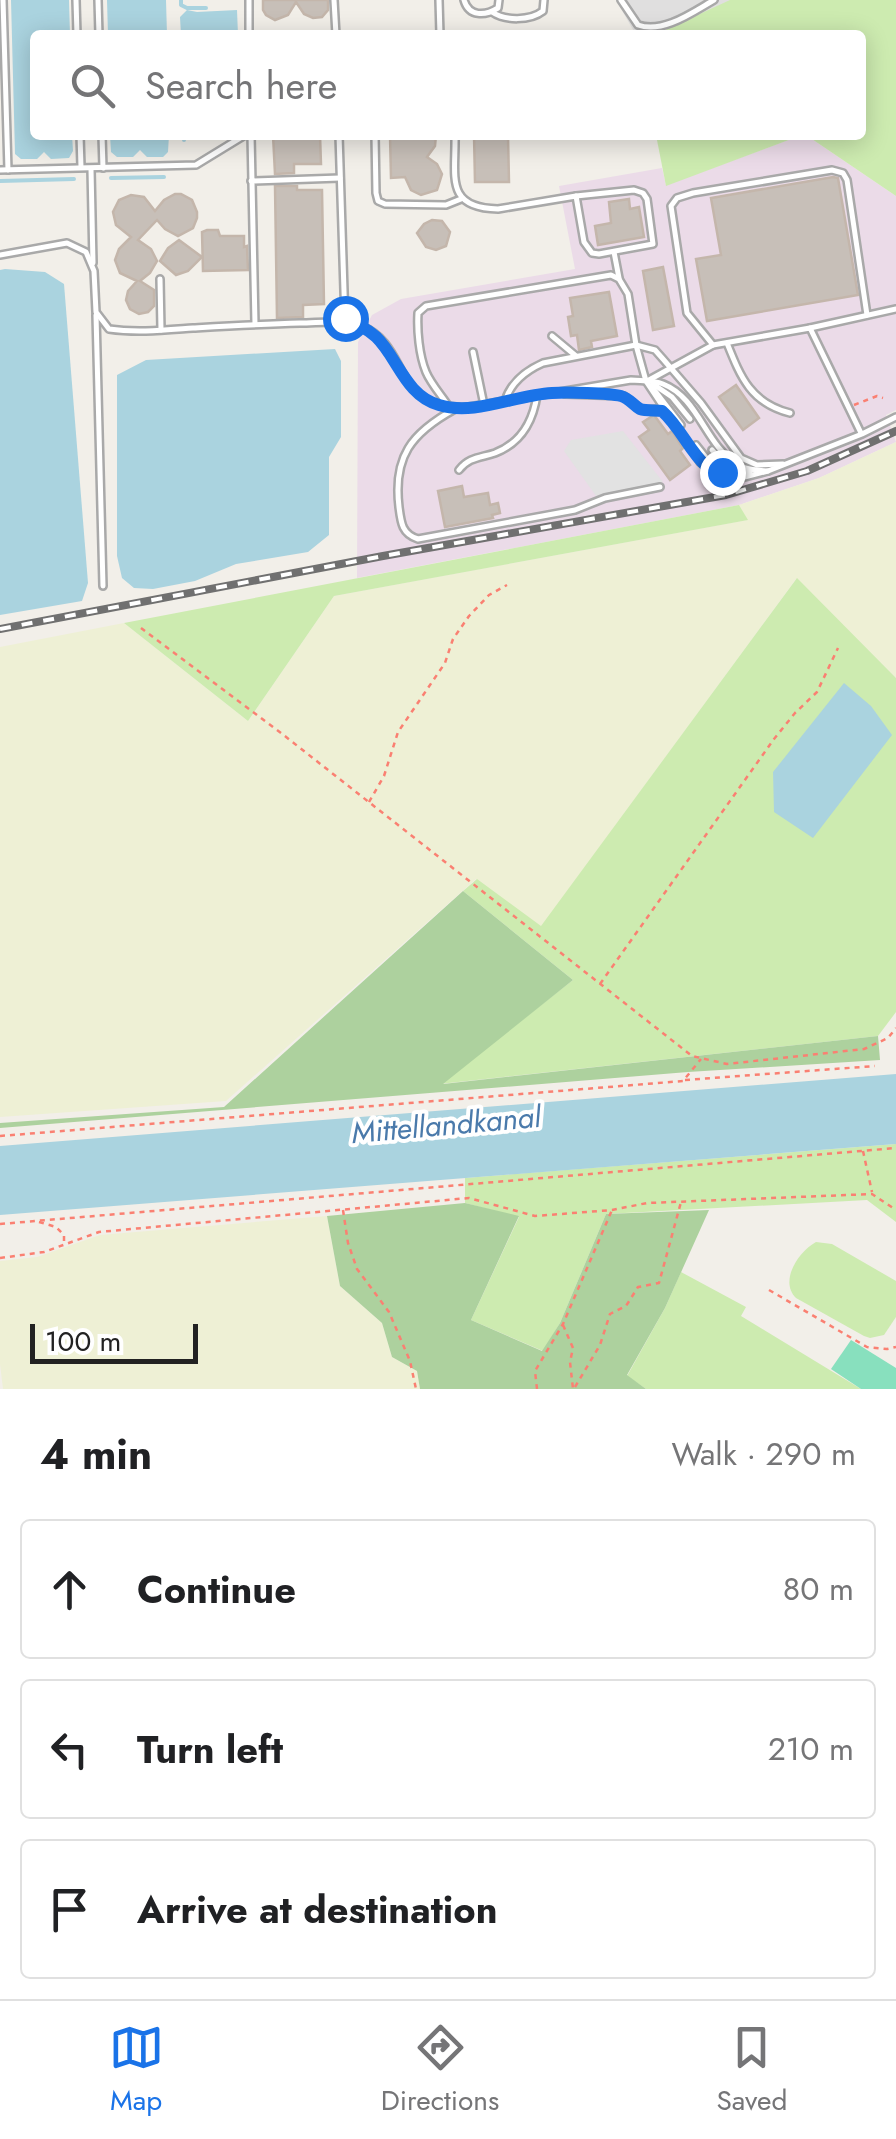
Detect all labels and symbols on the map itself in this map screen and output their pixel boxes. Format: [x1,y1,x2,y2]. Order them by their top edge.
route start [323,296,369,342]
route end [700,450,746,496]
water label: Mittellandkanal [349,1095,544,1154]
scale bar [30,1319,198,1364]

